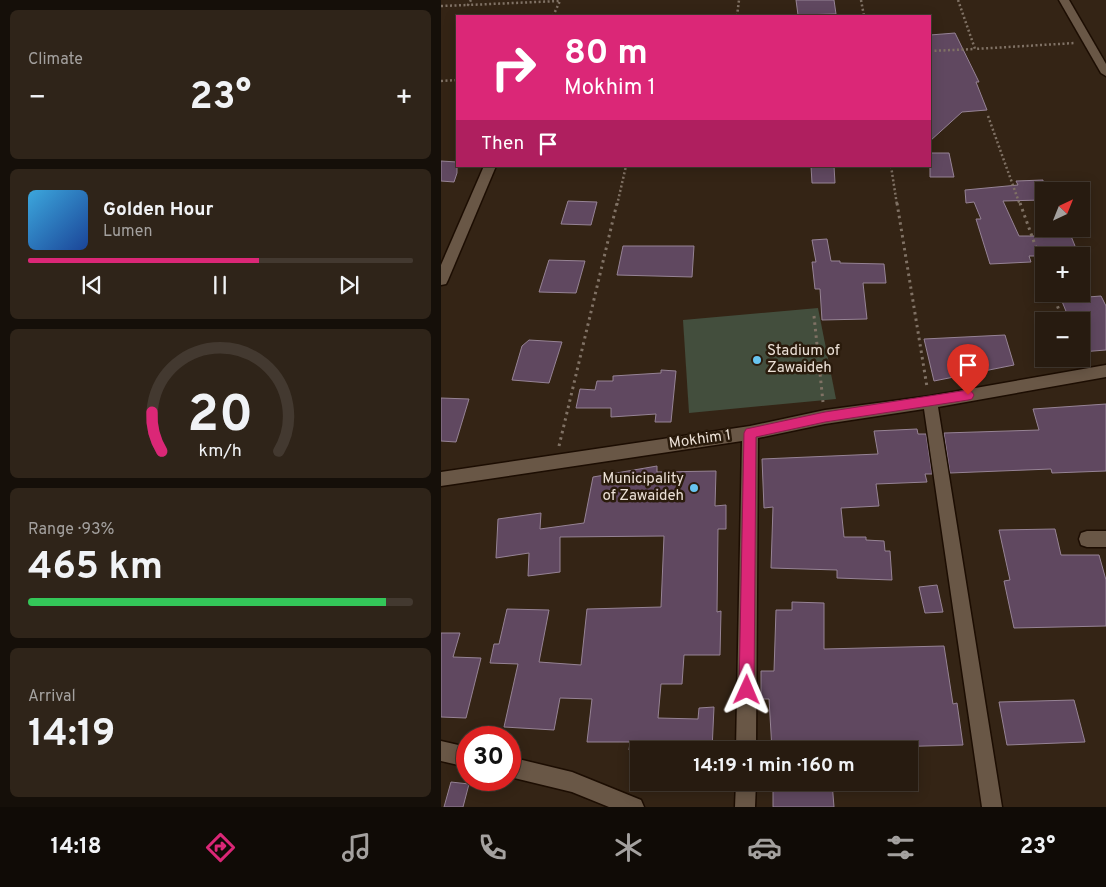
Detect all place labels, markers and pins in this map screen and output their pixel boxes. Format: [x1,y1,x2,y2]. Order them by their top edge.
place label: Stadium of Zawaideh [767,342,840,378]
pin [947,344,989,395]
marker: Stadium of Zawaideh [751,354,763,366]
place label: Municipality of Zawaideh [602,470,684,506]
marker: Municipality of Zawaideh [688,482,700,494]

